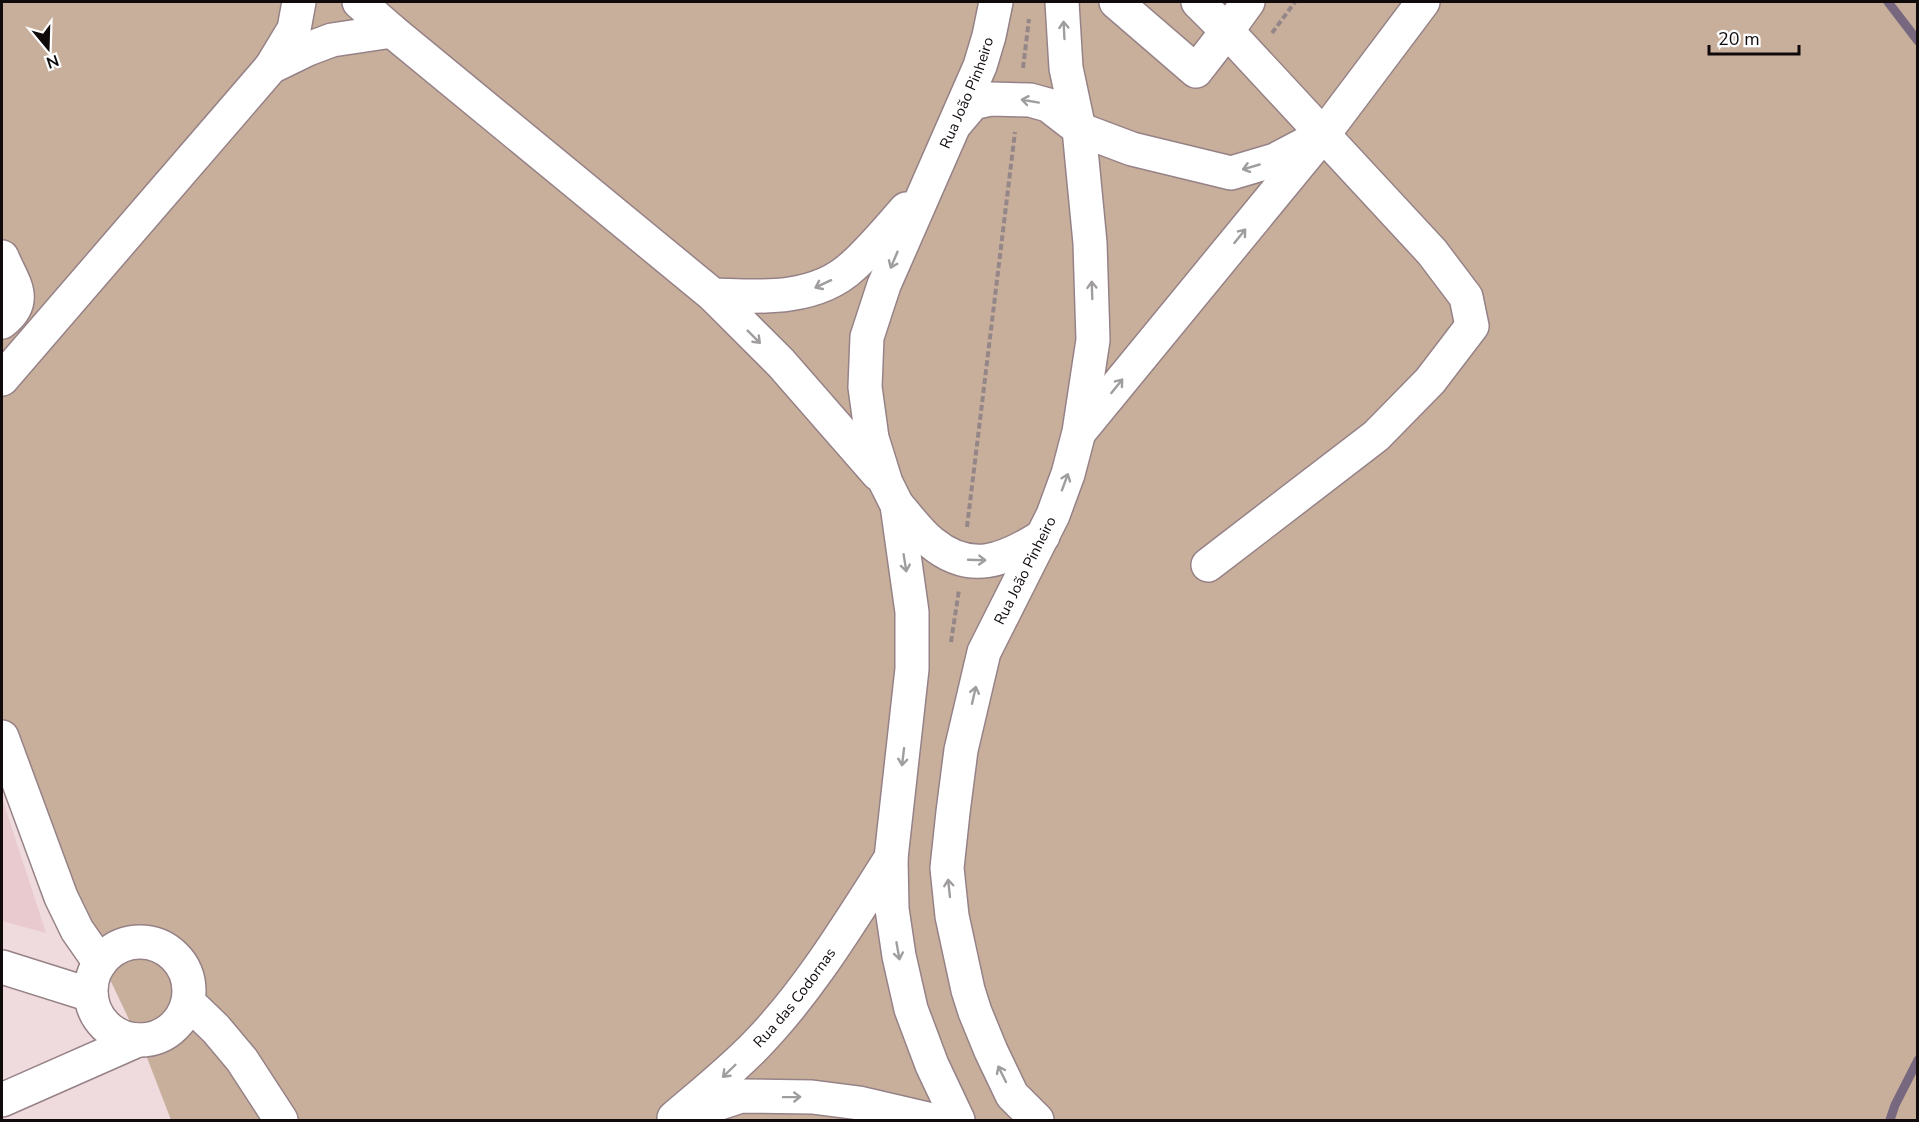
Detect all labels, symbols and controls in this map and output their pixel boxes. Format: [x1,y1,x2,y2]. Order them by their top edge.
north arrow [18,18,78,78]
scale bar [1709,18,1799,56]
one-way arrow [1059,21,1070,41]
text: 20 m [1718,27,1760,51]
street label: Rua João Pinheiro [935,35,998,152]
text: N [43,49,62,74]
one-way arrow [1020,95,1040,106]
one-way arrow [1242,162,1261,173]
one-way arrow [1234,228,1247,244]
one-way arrow [888,251,899,269]
one-way arrow [815,279,833,290]
one-way arrow [1086,281,1097,301]
one-way arrow [747,329,762,344]
one-way arrow [1110,378,1123,394]
one-way arrow [1060,473,1071,492]
street label: Rua João Pinheiro [989,513,1061,628]
one-way arrow [899,552,910,572]
one-way arrow [966,554,986,566]
one-way arrow [969,686,981,705]
one-way arrow [897,746,908,766]
one-way arrow [943,878,954,898]
one-way arrow [893,940,904,960]
street label: Rua das Codornas [749,944,840,1052]
one-way arrow [721,1063,736,1078]
one-way arrow [996,1066,1007,1084]
one-way arrow [782,1091,802,1103]

